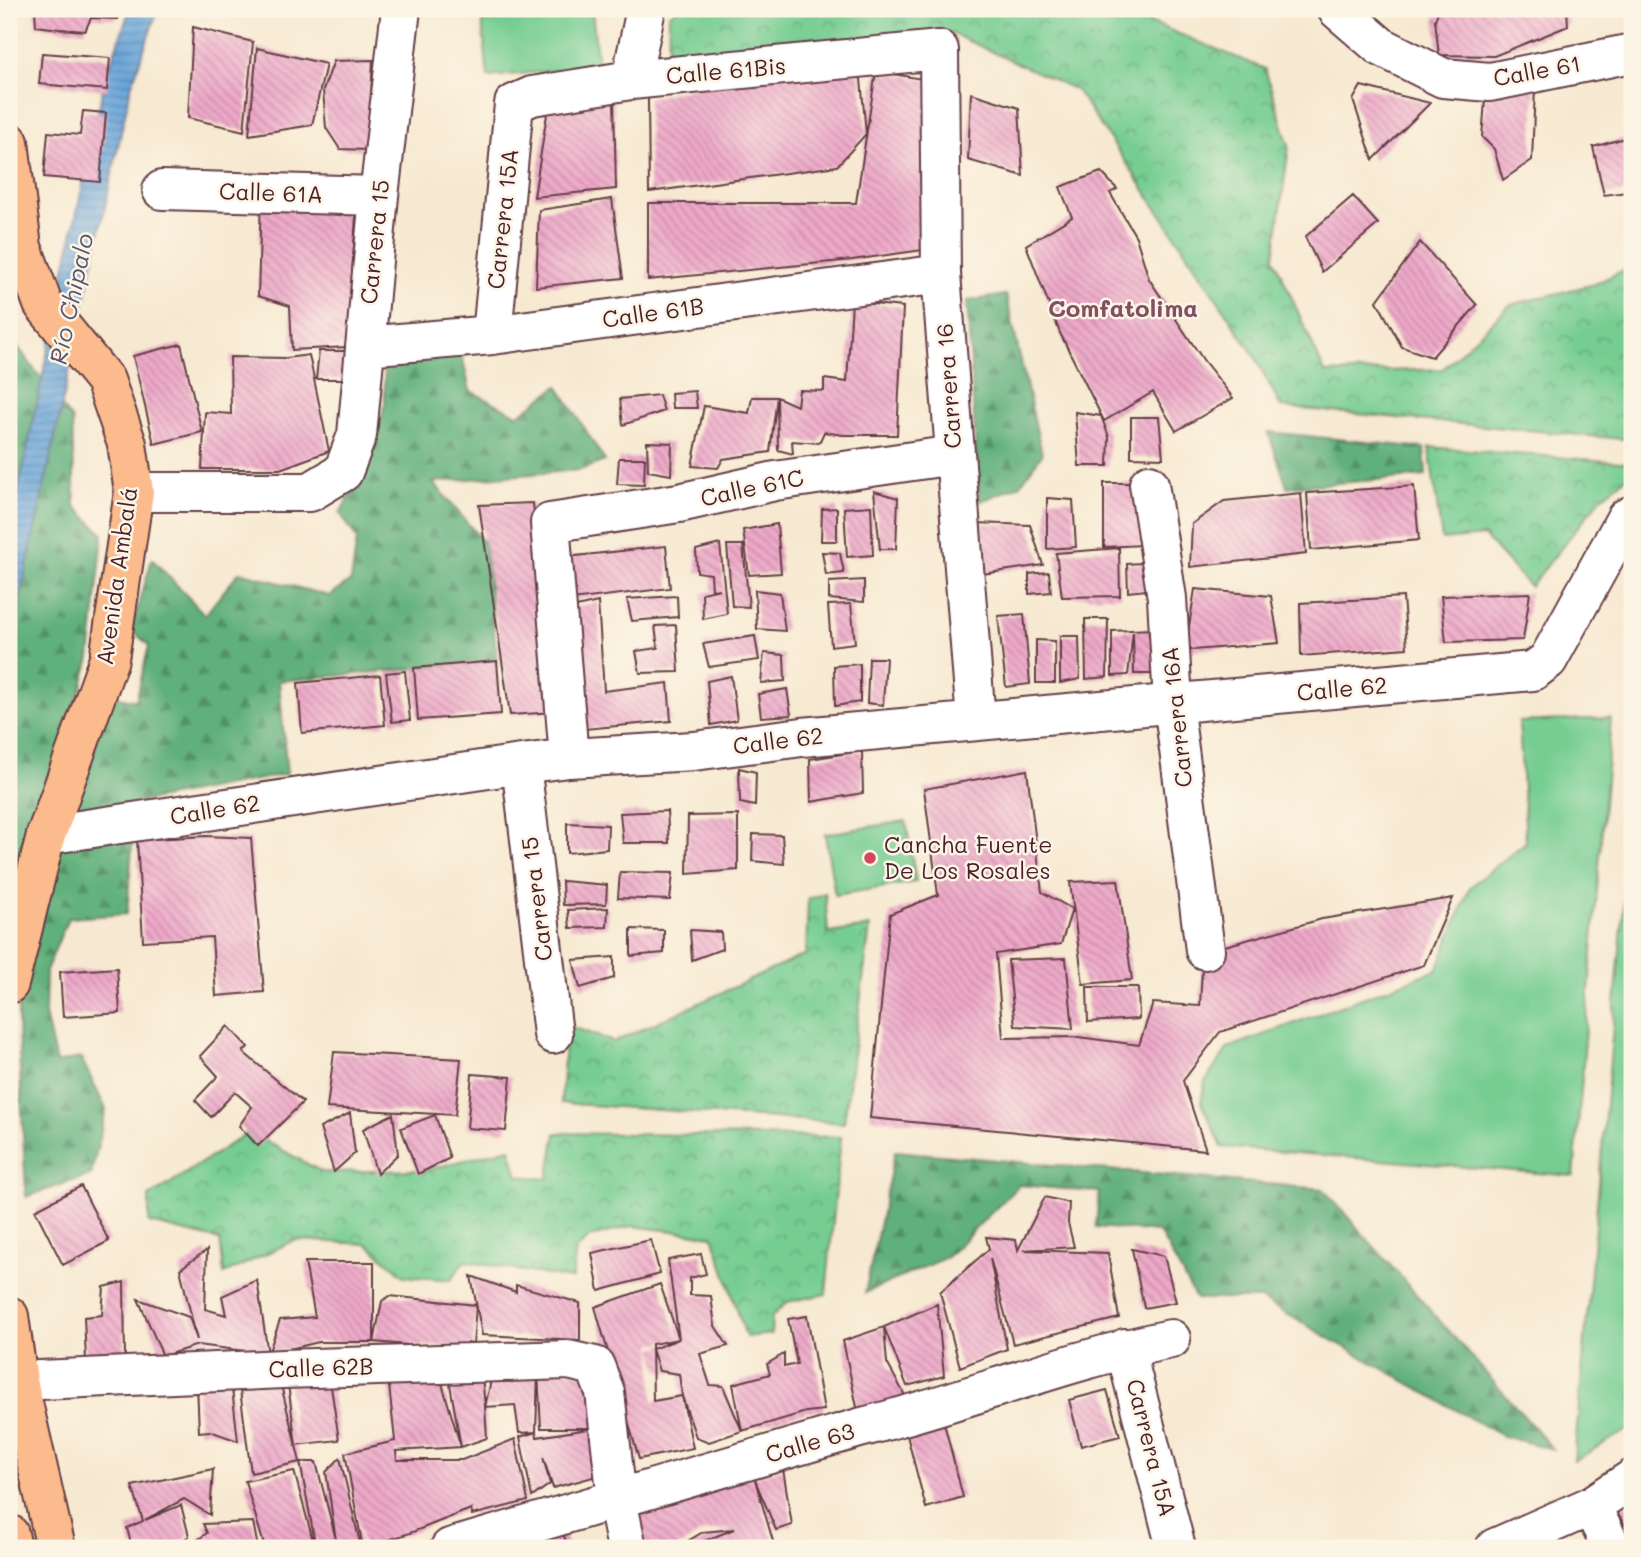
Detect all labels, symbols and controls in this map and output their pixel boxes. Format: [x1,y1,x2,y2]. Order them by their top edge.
street label: Calle 61 [1491,48,1583,92]
street label: Calle 61Bis [665,50,787,90]
street label: Carrera 15A [480,147,524,291]
street label: Calle 61A [219,175,324,209]
street label: Carrera 15 [353,178,395,306]
water label: Río Chipalo [42,230,100,367]
street label: Calle 61B [600,290,706,334]
district label: Comfatolima [1048,292,1198,323]
street label: Carrera 16 [929,322,967,450]
street label: Calle 61C [698,461,806,513]
street label: Avenida Ambalá [89,485,143,667]
street label: Carrera 16A [1154,645,1198,789]
street label: Calle 62 [1295,669,1388,707]
street label: Calle 62 [731,720,825,760]
street label: Calle 62 [168,787,262,831]
place label: Cancha Fuente De Los Rosales [884,829,1052,885]
street label: Carrera 15 [514,835,559,963]
marker: Cancha Fuente De Los Rosales [862,850,878,866]
street label: Calle 62B [268,1350,374,1384]
street label: Carrera 15A [1120,1376,1184,1520]
street label: Calle 63 [762,1415,858,1469]

